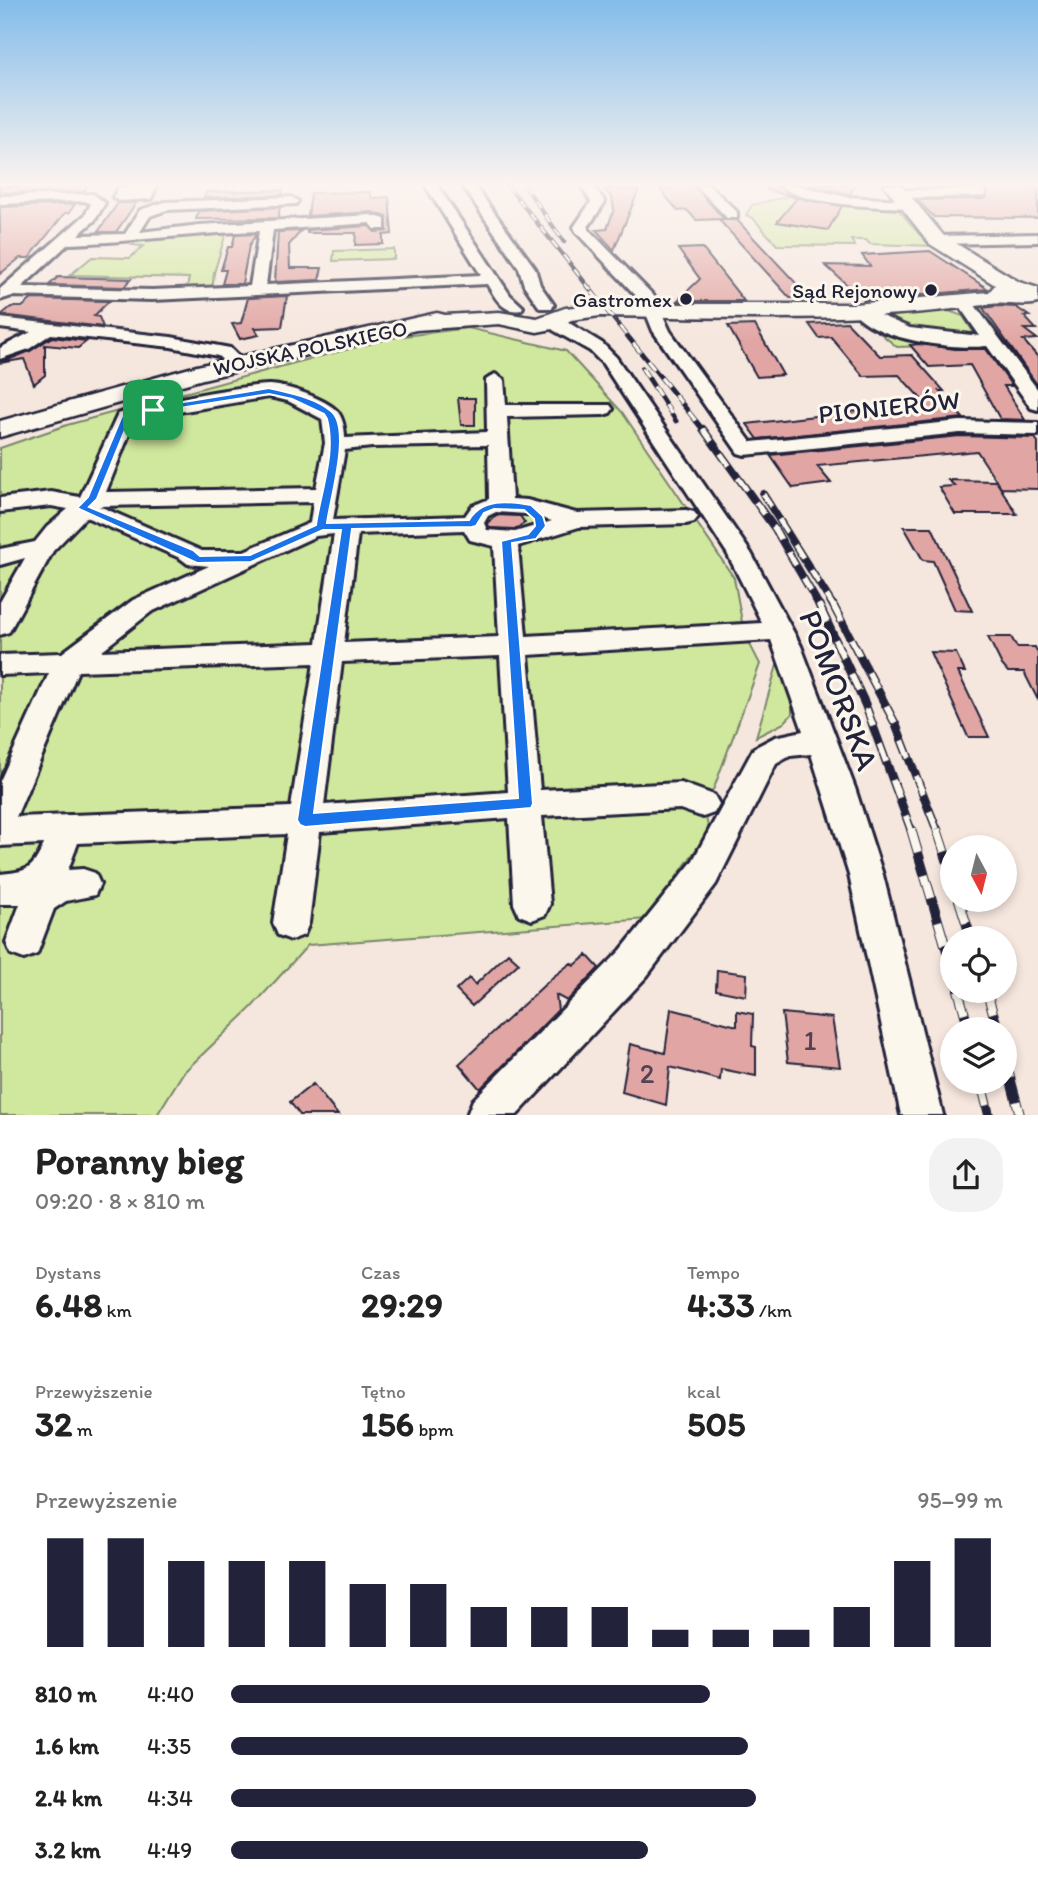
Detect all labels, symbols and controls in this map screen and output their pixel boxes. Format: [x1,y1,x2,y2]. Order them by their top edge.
place label: Sąd Rejonowy [792,278,917,303]
marker: Sąd Rejonowy [923,282,939,298]
place label: Gastromex [573,287,672,312]
marker: Gastromex [678,291,694,307]
street label: WOJSKA POLSKIEGO [211,315,409,381]
pin [123,380,183,440]
street label: PIONIERÓW [817,384,961,430]
icon: arrive [134,391,172,429]
street label: POMORSKA [791,604,887,776]
north arrow [940,835,1017,912]
map controls [940,835,1017,1094]
button: locate [940,926,1017,1003]
button: layers [940,1017,1017,1094]
house number: 1 [804,1023,817,1057]
house number: 2 [640,1056,655,1090]
text: Poranny bieg [35,1138,244,1184]
button: share [929,1138,1003,1212]
text: 09:20 · 8 × 810 m [35,1187,205,1215]
text: Dystans [35,1261,101,1284]
text: Czas [361,1261,400,1284]
text: Tempo [687,1261,740,1284]
text: 6.48 [35,1284,102,1326]
text: 29:29 [361,1284,443,1326]
text: 4:33 [687,1284,755,1326]
text: km [102,1299,132,1322]
text: /km [755,1299,792,1322]
text: Przewyższenie [35,1380,153,1403]
text: Tętno [361,1380,406,1403]
text: kcal [687,1380,721,1403]
text: 32 [35,1403,73,1445]
text: 156 [361,1403,414,1445]
text: 505 [687,1403,745,1445]
text: m [73,1418,93,1441]
text: bpm [414,1418,454,1441]
text: Przewyższenie [35,1486,177,1514]
text: 95–99 m [917,1486,1003,1514]
text: 810 m [35,1680,97,1708]
text: 4:40 [147,1680,194,1708]
text: 1.6 km [35,1732,99,1760]
text: 4:35 [147,1732,191,1760]
text: 2.4 km [35,1784,102,1812]
text: 4:34 [147,1784,193,1812]
text: 3.2 km [35,1836,101,1864]
text: 4:49 [147,1836,192,1864]

